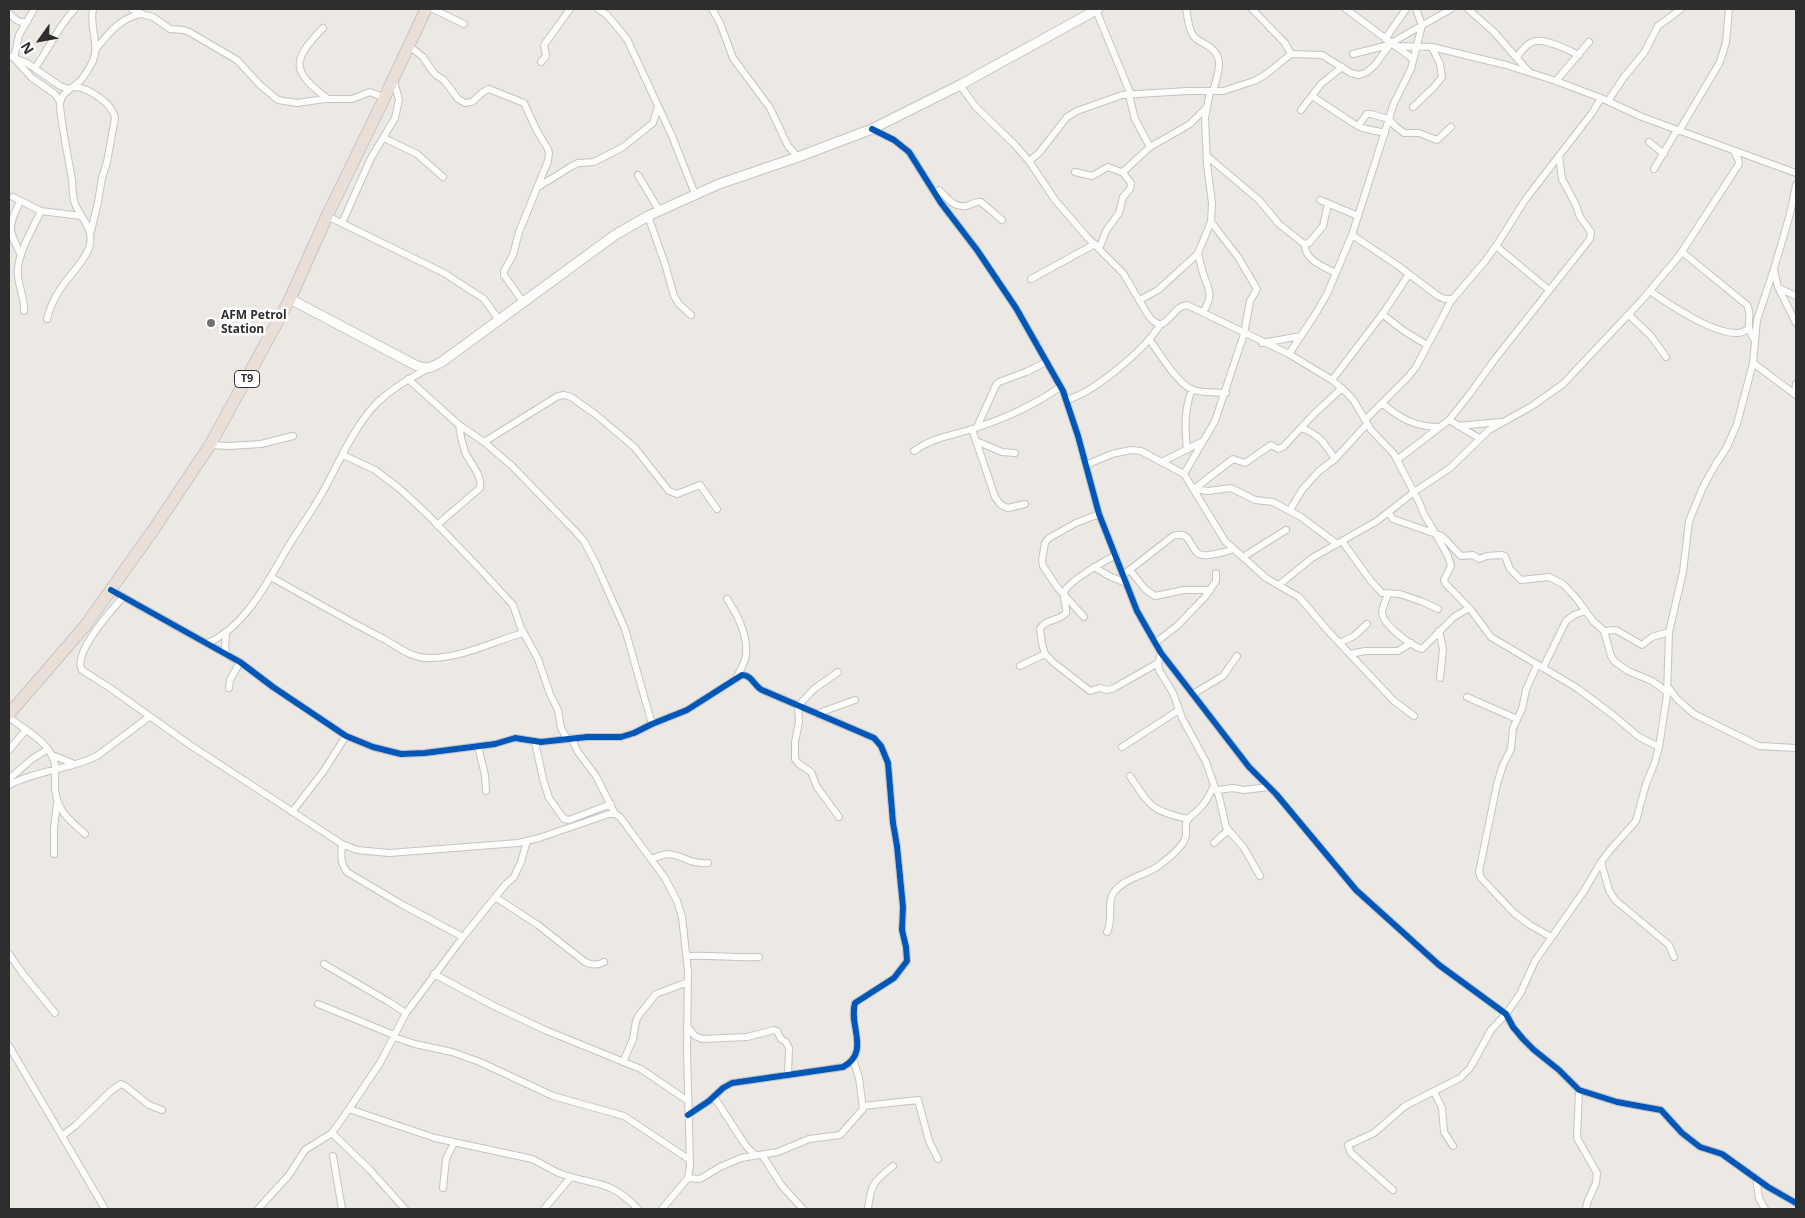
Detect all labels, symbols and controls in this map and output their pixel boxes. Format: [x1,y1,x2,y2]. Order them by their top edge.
north arrow [15,15,65,65]
text: N [16,38,38,58]
place label: AFM Petrol Station [221,309,287,337]
marker: AFM Petrol Station [205,317,217,329]
road number: T9 [234,370,260,388]

